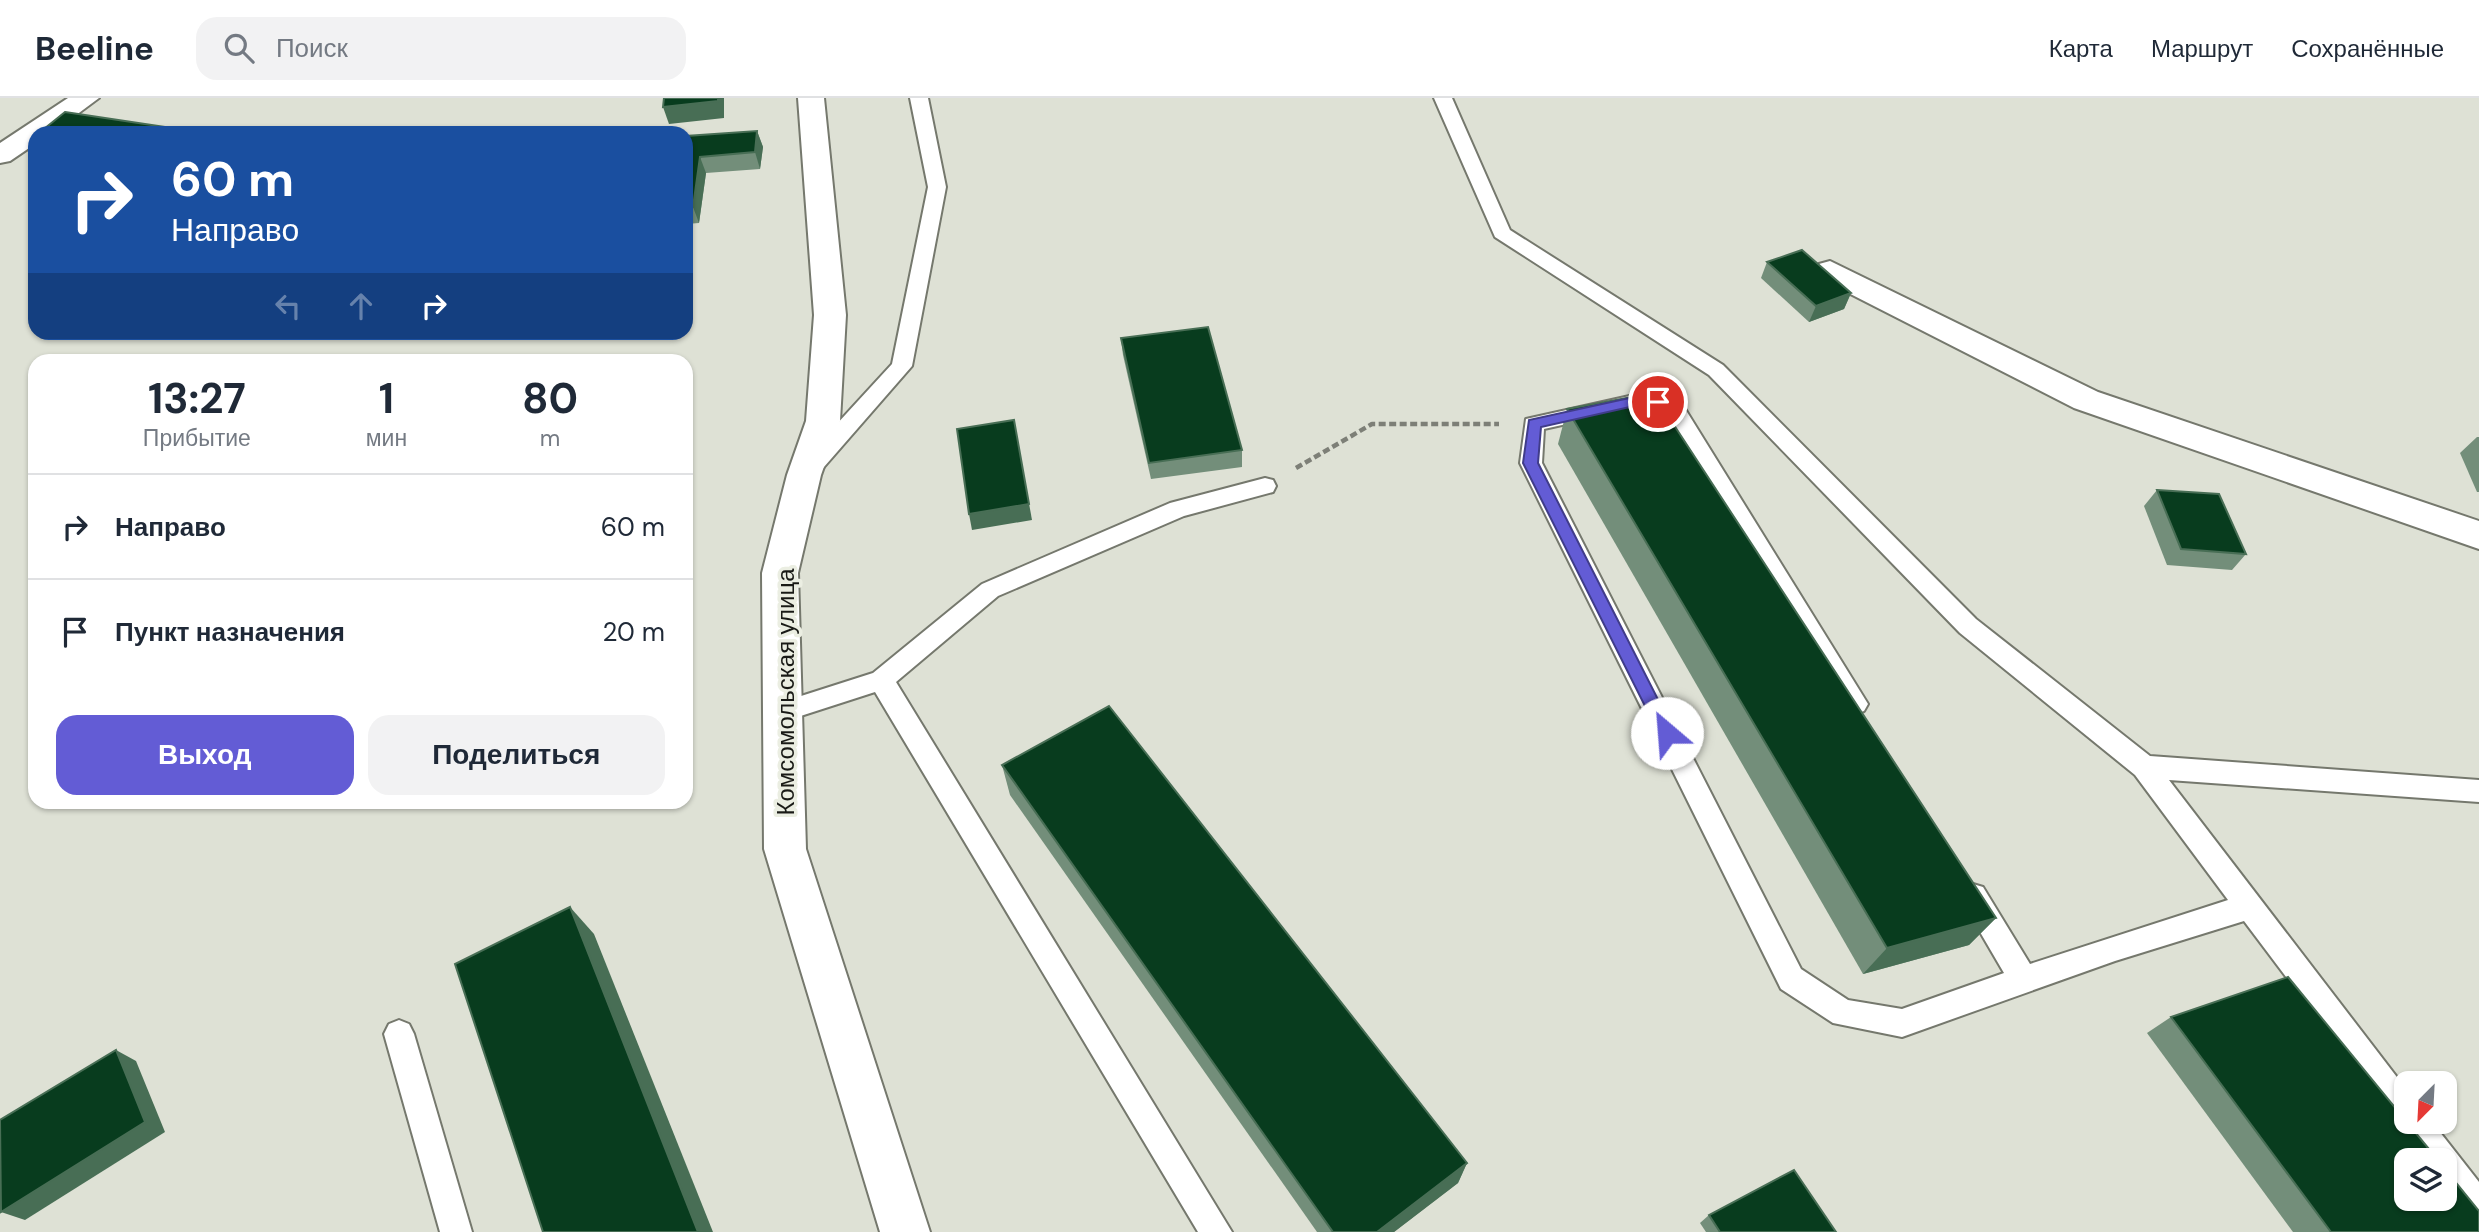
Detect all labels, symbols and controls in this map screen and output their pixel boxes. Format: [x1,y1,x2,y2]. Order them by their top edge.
search box [196,17,686,80]
text: Beeline [35,27,154,70]
icon: search [220,29,258,67]
text: Поиск [276,31,348,65]
text: Карта [2049,33,2113,64]
text: Маршрут [2151,33,2253,64]
text: Сохранённые [2291,33,2444,64]
text: 60 m [171,147,294,211]
icon: right [56,154,147,245]
text: Направо [171,209,299,251]
icon: left [269,287,307,325]
icon: ahead [342,287,380,325]
icon: right [415,287,453,325]
text: 13:27 [148,371,246,426]
text: 1 [379,371,394,426]
text: 80 [522,371,578,426]
pin [1628,372,1688,432]
icon: arrive [1639,383,1677,421]
text: Прибытие [143,423,251,453]
text: мин [366,423,407,453]
text: m [540,423,560,453]
icon: right [56,508,94,546]
text: Направо [115,510,226,544]
text: 60 m [601,510,665,544]
street label: Комсомольская улица [770,568,801,816]
icon: arrive [56,613,94,651]
text: Пункт назначения [115,615,345,649]
text: 20 m [602,615,665,649]
position arrow [1630,696,1704,770]
button: Выход [56,715,354,795]
button: Поделиться [368,715,665,795]
north arrow [2394,1071,2457,1134]
map controls [2394,1071,2457,1211]
button: layers [2394,1148,2457,1211]

